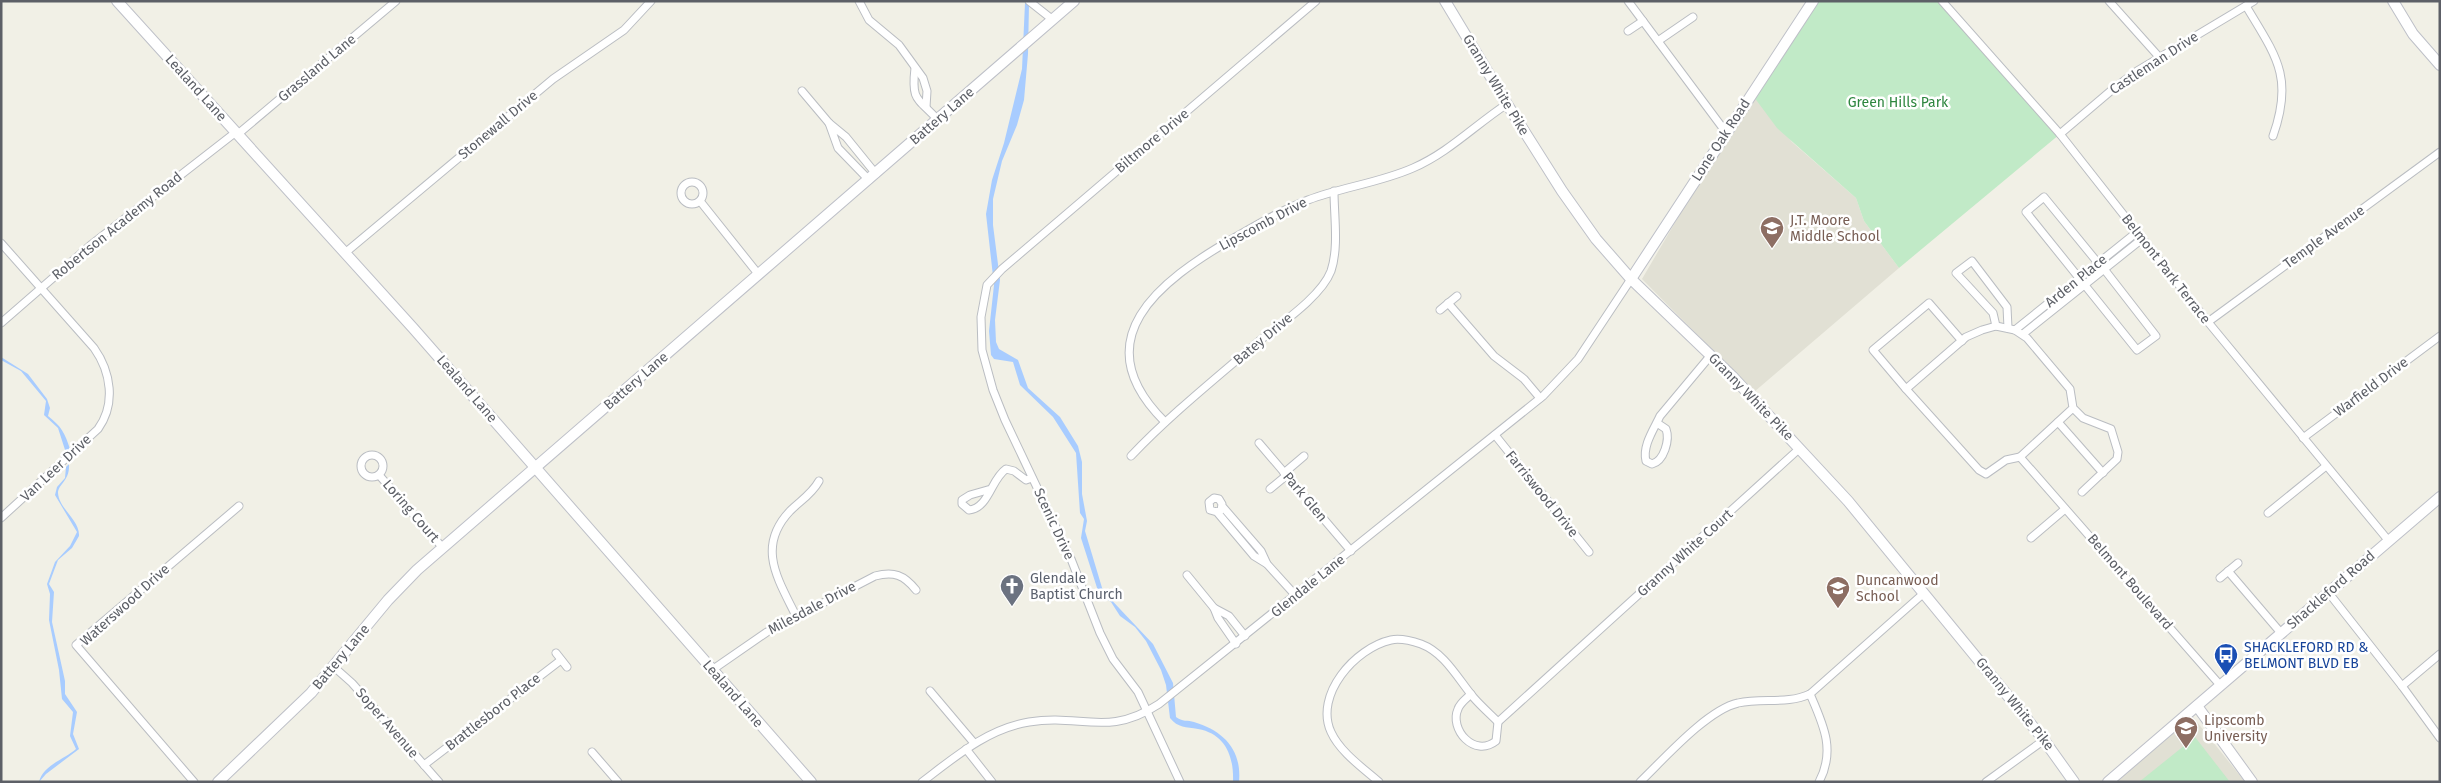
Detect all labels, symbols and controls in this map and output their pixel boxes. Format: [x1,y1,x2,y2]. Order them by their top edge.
street label: Castleman Drive [2106,28,2202,98]
street label: Grassland Lane [275,31,359,105]
street label: Granny White Pike [1459,31,1533,139]
street label: Lealand Lane [162,51,230,125]
street label: Battery Lane [906,83,978,149]
street label: Stonewall Drive [455,87,541,163]
park label: Green Hills Park [1848,94,1949,111]
street label: Lone Oak Road [1688,96,1754,184]
street label: Biltmore Drive [1112,105,1192,177]
street label: Robertson Academy Road [49,168,185,284]
street label: Lipscomb Drive [1216,194,1310,254]
street label: Temple Avenue [2280,202,2368,272]
street label: Belmont Park Terrace [2118,211,2214,327]
place label: J.T. Moore Middle School [1790,212,1880,245]
school or university icon: J.T. Moore Middle School [1759,215,1785,249]
street label: Arden Place [2042,251,2110,311]
street label: Batey Drive [1230,309,1296,369]
street label: Battery Lane [600,348,672,414]
street label: Granny White Pike [1705,350,1797,444]
street label: Lealand Lane [433,352,501,426]
street label: Warfield Drive [2330,353,2412,421]
street label: Van Leer Drive [17,431,95,505]
street label: Farriswood Drive [1502,447,1582,541]
street label: Park Glen [1279,469,1331,525]
street label: Loring Court [379,476,444,547]
street label: Scenic Drive [1030,485,1078,563]
street label: Granny White Court [1634,505,1737,600]
street label: Belmont Boulevard [2084,531,2176,633]
street label: Shackleford Road [2284,547,2378,633]
street label: Glendale Lane [1268,551,1348,621]
street label: Waterswood Drive [77,560,173,650]
place label: Glendale Baptist Church [1030,570,1123,603]
place label: Duncanwood School [1856,572,1939,605]
church icon: Glendale Baptist Church [999,573,1025,607]
school or university icon: Duncanwood School [1825,575,1851,609]
street label: Milesdale Drive [765,578,859,638]
street label: Battery Lane [309,621,373,693]
place label: SHACKLEFORD RD & BELMONT BLVD EB [2244,639,2369,672]
bus stop icon: SHACKLEFORD RD & BELMONT BLVD EB [2213,642,2239,676]
street label: Granny White Pike [1972,654,2058,754]
street label: Lealand Lane [699,657,767,731]
street label: Brattlesboro Place [442,670,544,754]
street label: Soper Avenue [352,684,422,762]
place label: Lipscomb University [2204,712,2268,745]
school or university icon: Lipscomb University [2173,715,2199,749]

